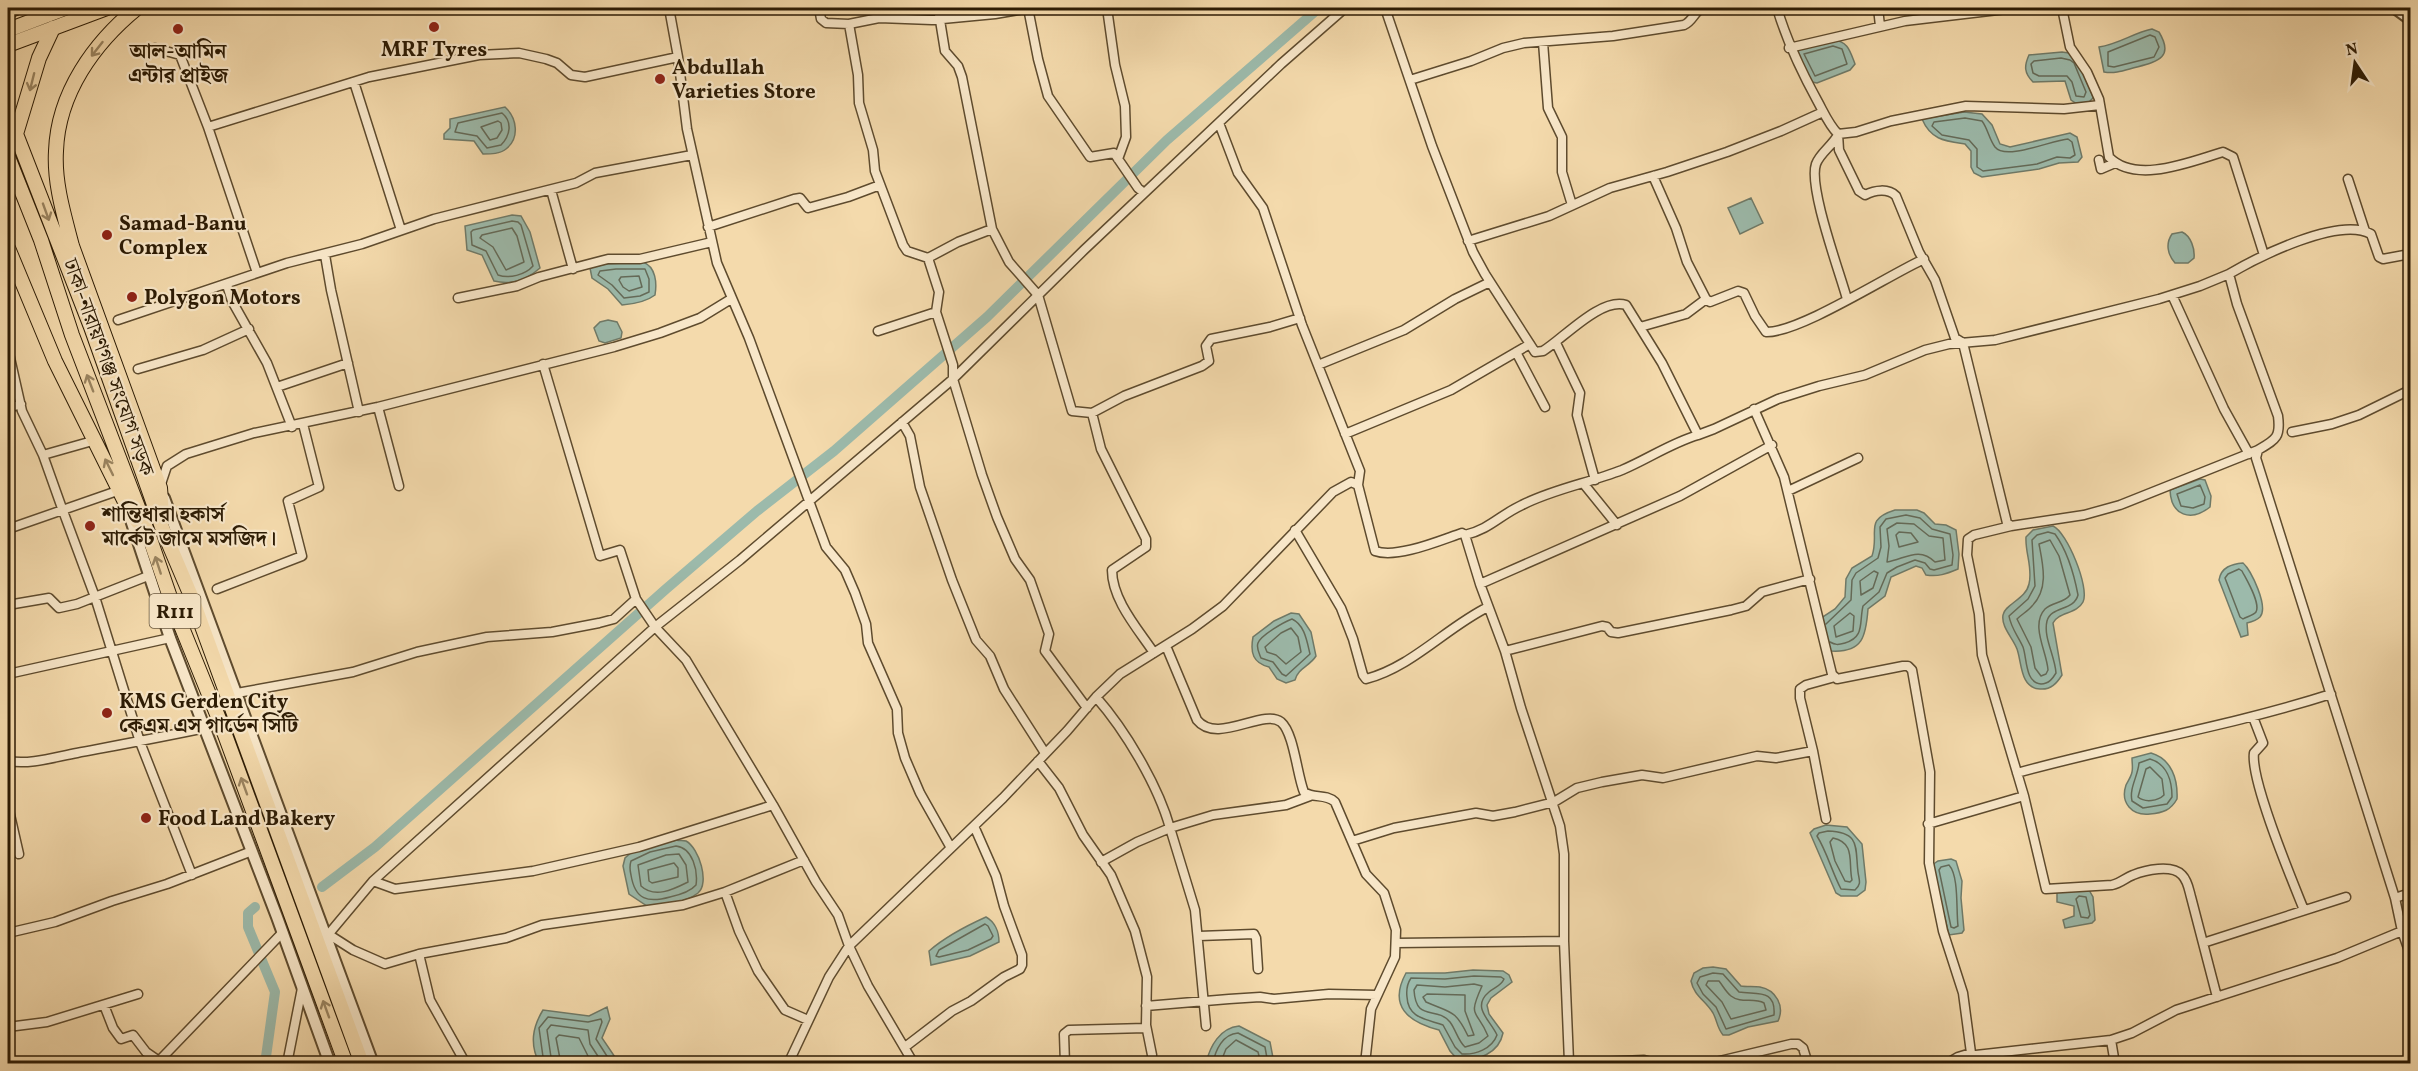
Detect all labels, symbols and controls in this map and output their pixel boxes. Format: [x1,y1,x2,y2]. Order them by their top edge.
marker: MRF Tyres [427,20,441,34]
marker: আল-আমিন এন্টার প্রাইজ [171,22,185,36]
north arrow [2325,33,2385,93]
place label: MRF Tyres [381,36,487,65]
place label: আল-আমিন এন্টার প্রাইজ [128,38,230,91]
text: N [2344,38,2361,62]
one-way arrow [90,41,103,57]
place label: Abdullah Varieties Store [672,54,816,107]
one-way arrow [25,72,37,91]
marker: Abdullah Varieties Store [653,72,667,86]
one-way arrow [41,202,52,221]
place label: Samad-Banu Complex [119,210,247,263]
marker: Samad-Banu Complex [100,228,114,242]
street label: ঢাকা-নারায়ণগঞ্জ সংযোগ সড়ক [54,254,161,481]
place label: Polygon Motors [144,284,301,313]
marker: Polygon Motors [125,290,139,304]
one-way arrow [84,374,95,392]
one-way arrow [103,459,114,477]
place label: শান্তিধারা হকার্স মার্কেট জামে মসজিদ। [101,501,277,554]
marker: শান্তিধারা হকার্স মার্কেট জামে মসজিদ। [83,519,97,533]
one-way arrow [152,556,163,575]
road number: R111 [150,594,201,628]
place label: KMS Gerden City কেএম এস গার্ডেন সিটি [119,688,300,741]
marker: KMS Gerden City কেএম এস গার্ডেন সিটি [100,706,114,720]
one-way arrow [238,777,249,796]
place label: Food Land Bakery [158,805,336,834]
marker: Food Land Bakery [139,811,153,825]
one-way arrow [320,1000,331,1018]

